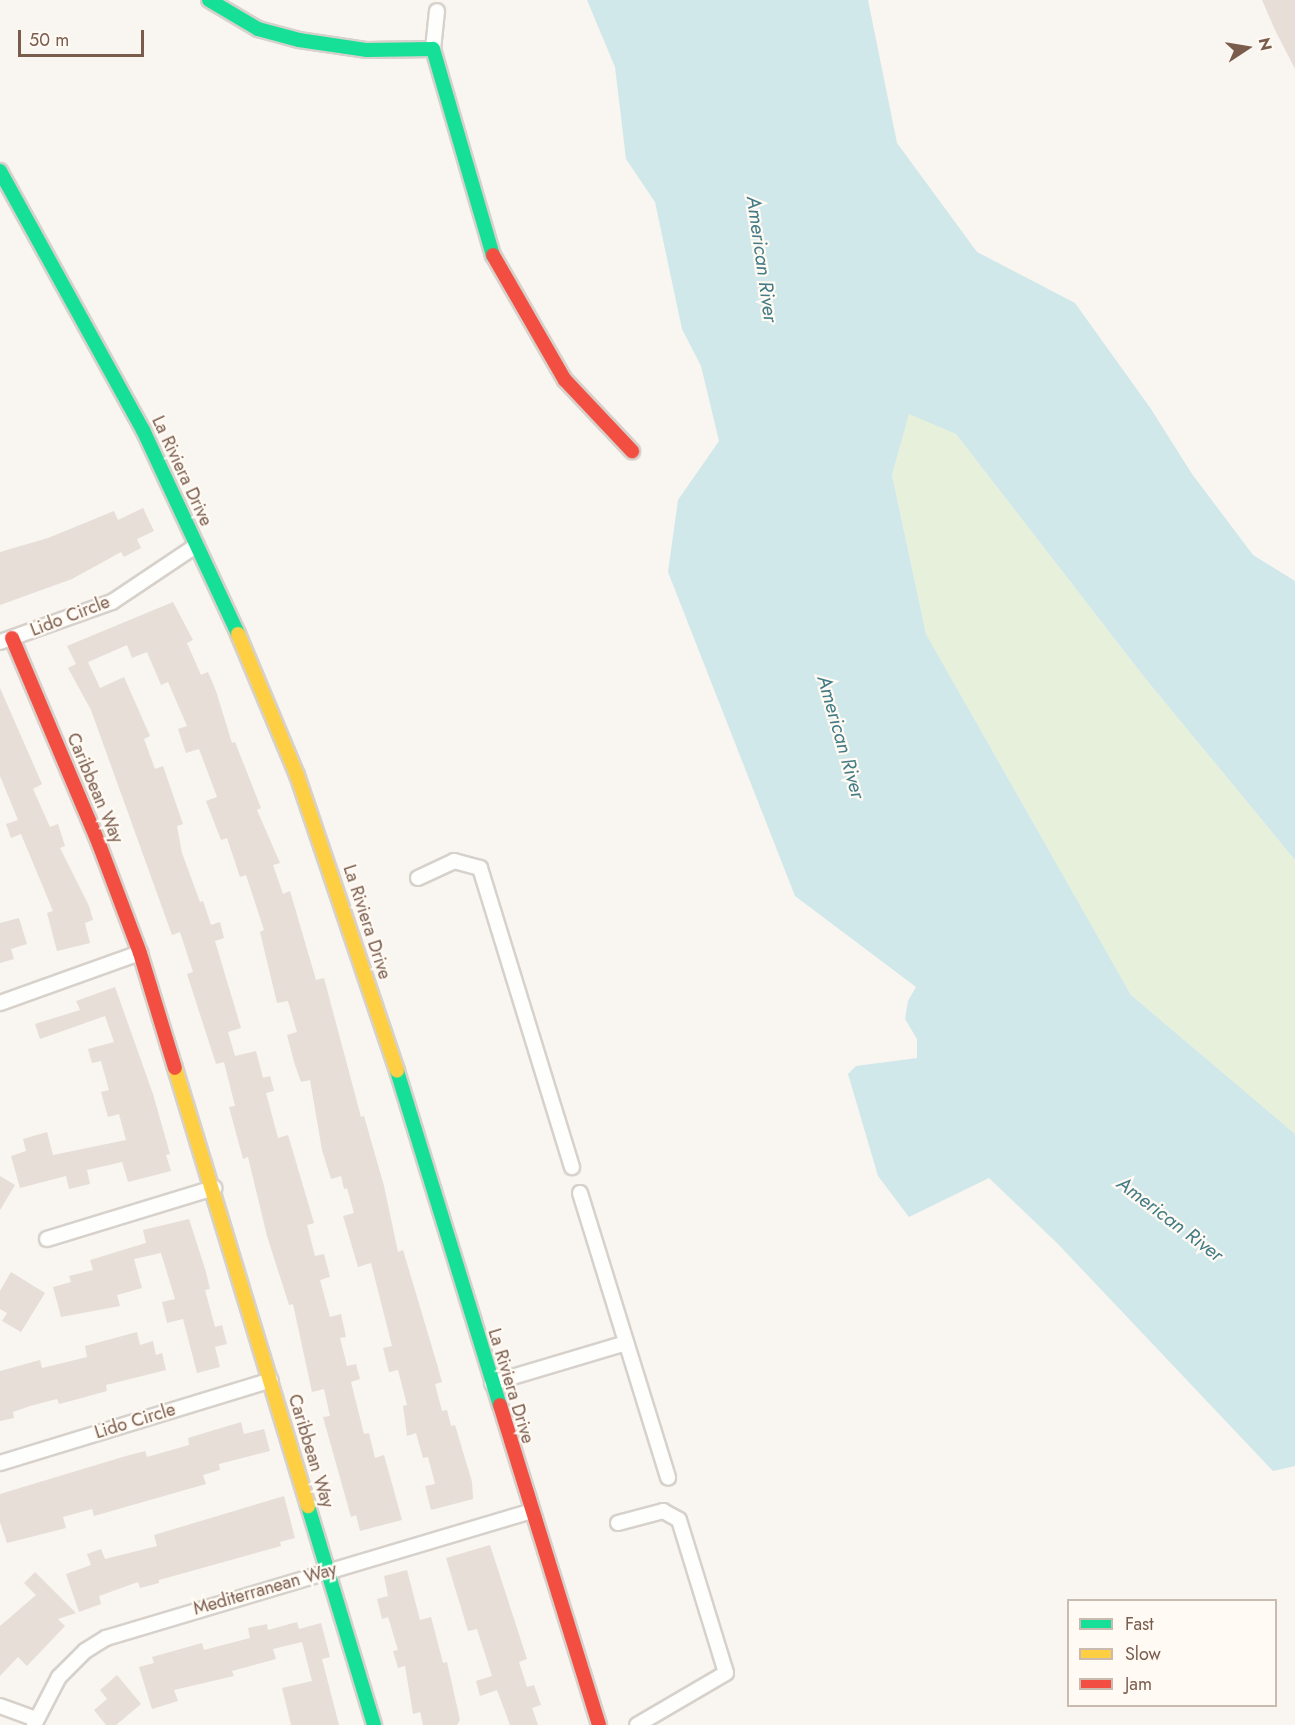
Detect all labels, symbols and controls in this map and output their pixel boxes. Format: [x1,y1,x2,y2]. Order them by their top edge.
scale bar [21,18,147,56]
north arrow [1217,18,1277,78]
text: 50 m [29,27,69,53]
text: N [1253,36,1278,53]
water label: American River [741,194,783,324]
street label: La Riviera Drive [147,412,217,530]
street label: Lido Circle [27,591,113,641]
water label: American River [812,673,870,801]
street label: Caribbean Way [62,730,128,846]
street label: La Riviera Drive [338,862,396,982]
water label: American River [1112,1171,1228,1267]
street label: La Riviera Drive [483,1326,539,1446]
street label: Caribbean Way [283,1392,339,1510]
street label: Lido Circle [92,1399,178,1443]
street label: Mediterranean Way [191,1558,339,1620]
legend [1067,1599,1277,1707]
text: Fast [1125,1611,1154,1637]
text: Slow [1125,1641,1161,1667]
text: Jam [1125,1671,1152,1697]

